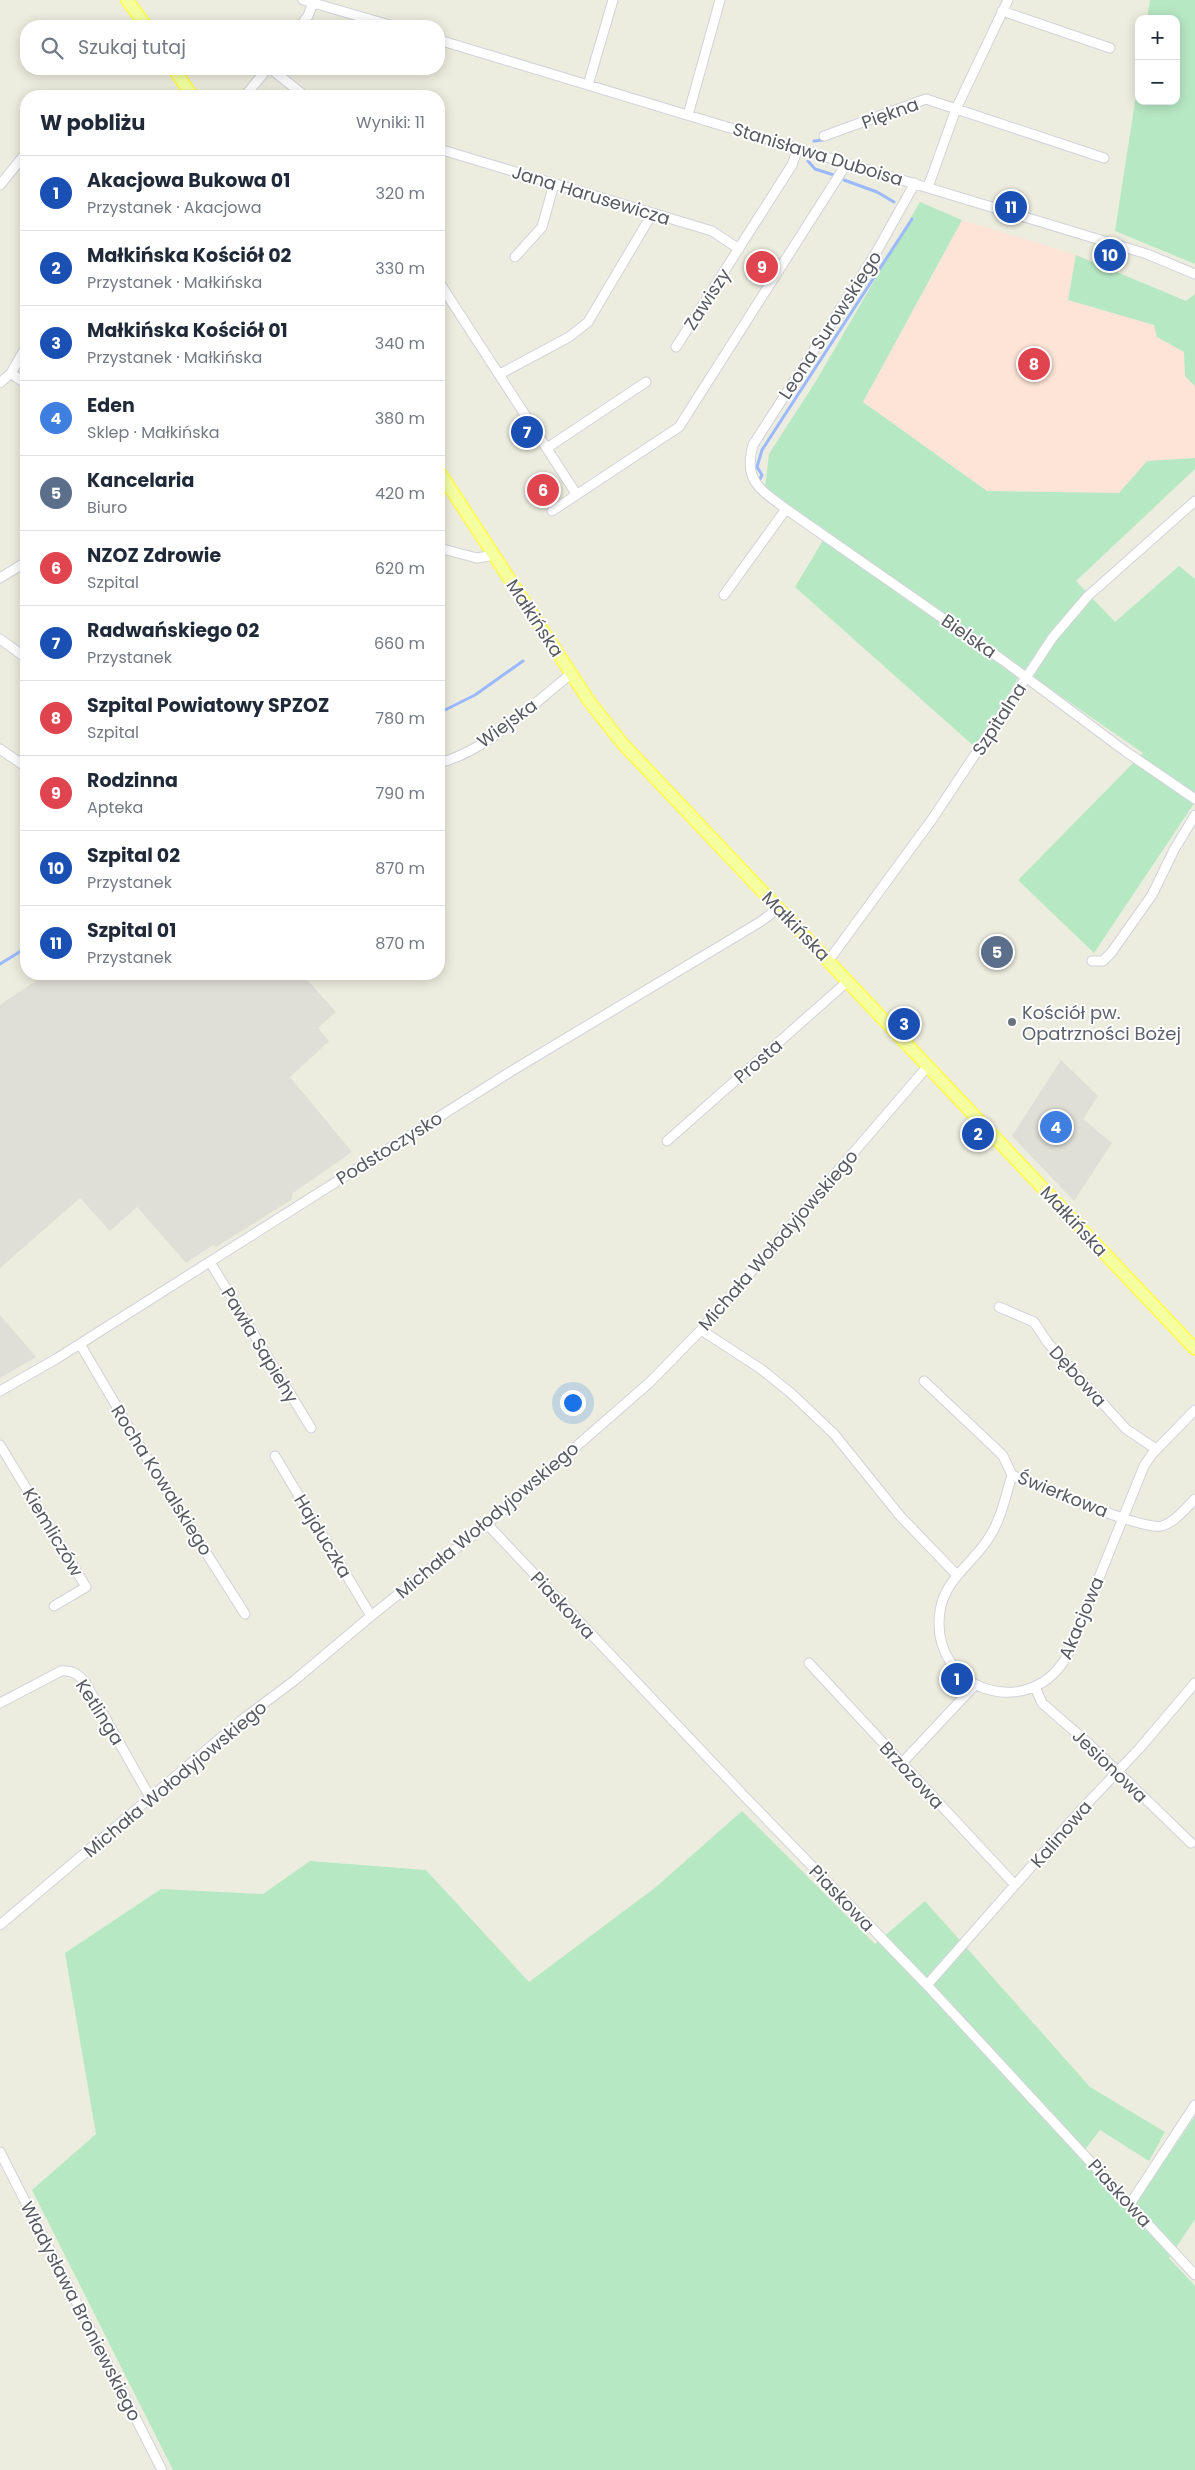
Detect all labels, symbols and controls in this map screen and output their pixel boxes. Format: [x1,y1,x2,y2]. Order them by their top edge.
map controls [1135,15,1180,105]
button: + [1135,15,1180,60]
search box [20,20,445,75]
icon: search [38,34,66,62]
text: Szukaj tutaj [78,34,186,61]
button: − [1135,60,1180,105]
street label: Piękna [858,91,922,135]
text: W pobliżu [40,108,145,137]
text: Wyniki: 11 [356,111,425,134]
street label: Stanisława Duboisa [730,116,906,192]
street label: Jana Harusewicza [509,159,673,231]
text: Akacjowa Bukowa 01 [87,167,290,194]
text: 1 [53,182,59,205]
text: 320 m [376,182,425,205]
pin: 11 [995,188,1027,226]
text: Przystanek · Akacjowa [87,196,262,219]
pin: 10 [1094,236,1126,274]
text: Małkińska Kościół 02 [87,242,291,269]
street label: Leona Surowskiego [773,246,887,404]
pin: 9 [746,248,778,286]
text: 2 [51,257,61,280]
text: 330 m [375,257,425,280]
street label: Zawiszy [678,263,736,335]
text: Przystanek · Małkińska [87,271,262,294]
text: Małkińska Kościół 01 [87,317,288,344]
text: 3 [51,332,61,355]
text: 340 m [375,332,425,355]
pin: 8 [1018,345,1050,383]
text: Przystanek · Małkińska [87,346,262,369]
text: Eden [87,392,135,419]
text: 4 [51,407,61,430]
text: 380 m [375,407,425,430]
pin: 7 [511,413,543,451]
text: Sklep · Małkińska [87,421,220,444]
text: Kancelaria [87,467,194,494]
pin: 6 [527,471,559,509]
text: 5 [51,482,61,505]
text: 420 m [375,482,425,505]
text: Biuro [87,496,127,519]
text: NZOZ Zdrowie [87,542,221,569]
text: 6 [51,557,61,580]
text: 620 m [375,557,425,580]
text: Szpital [87,571,139,594]
street label: Małkińska [500,574,570,662]
street label: Bielska [936,608,1002,664]
text: Radwańskiego 02 [87,617,259,644]
text: 7 [52,632,60,655]
text: 660 m [374,632,425,655]
text: Przystanek [87,646,172,669]
street label: Szpitalna [966,678,1032,760]
text: Szpital Powiatowy SPZOZ [87,692,329,719]
street label: Wiejska [472,693,542,753]
text: 8 [51,707,61,730]
text: 780 m [375,707,425,730]
text: Szpital [87,721,139,744]
text: Rodzinna [87,767,178,794]
text: 9 [51,782,61,805]
text: 790 m [375,782,425,805]
text: Apteka [87,796,143,819]
text: Szpital 02 [87,842,180,869]
text: 10 [48,857,64,880]
text: 870 m [375,857,425,880]
text: Przystanek [87,871,172,894]
street label: Małkińska [756,886,836,966]
text: Szpital 01 [87,917,176,944]
text: 11 [50,932,62,955]
text: 870 m [375,932,425,955]
pin: 5 [981,933,1013,971]
text: Przystanek [87,946,172,969]
place label: Kościół pw. Opatrzności Bożej [1022,1000,1181,1046]
pin: 3 [888,1005,920,1043]
marker: Kościół pw. Opatrzności Bożej [1006,1016,1018,1028]
street label: Prosta [728,1033,788,1089]
street label: Podstoczysko [331,1105,447,1191]
pin: 4 [1040,1108,1072,1146]
pin: 2 [962,1115,994,1153]
street label: Michała Wołodyjowskiego [692,1144,864,1336]
street label: Małkińska [1035,1180,1113,1262]
street label: Pawła Sapiehy [216,1282,304,1408]
street label: Dębowa [1044,1340,1112,1412]
your location [560,1390,586,1416]
street label: Rocha Kowalskiego [105,1400,219,1560]
street label: Michała Wołodyjowskiego [390,1436,584,1604]
street label: Świerkowa [1014,1465,1112,1523]
street label: Kiemliczów [17,1483,89,1581]
street label: Hajduczka [288,1490,358,1582]
street label: Piaskowa [525,1566,601,1644]
street label: Akacjowa [1052,1573,1110,1663]
pin: 1 [941,1660,973,1698]
street label: Ketlinga [70,1674,130,1750]
street label: Michała Wołodyjowskiego [78,1695,272,1863]
street label: Jesionowa [1067,1724,1153,1808]
street label: Brzozowa [874,1736,950,1814]
street label: Kalinowa [1025,1795,1097,1873]
street label: Piaskowa [804,1859,880,1937]
street label: Piaskowa [1083,2153,1157,2233]
street label: Władysława Broniewskiego [15,2197,147,2425]

